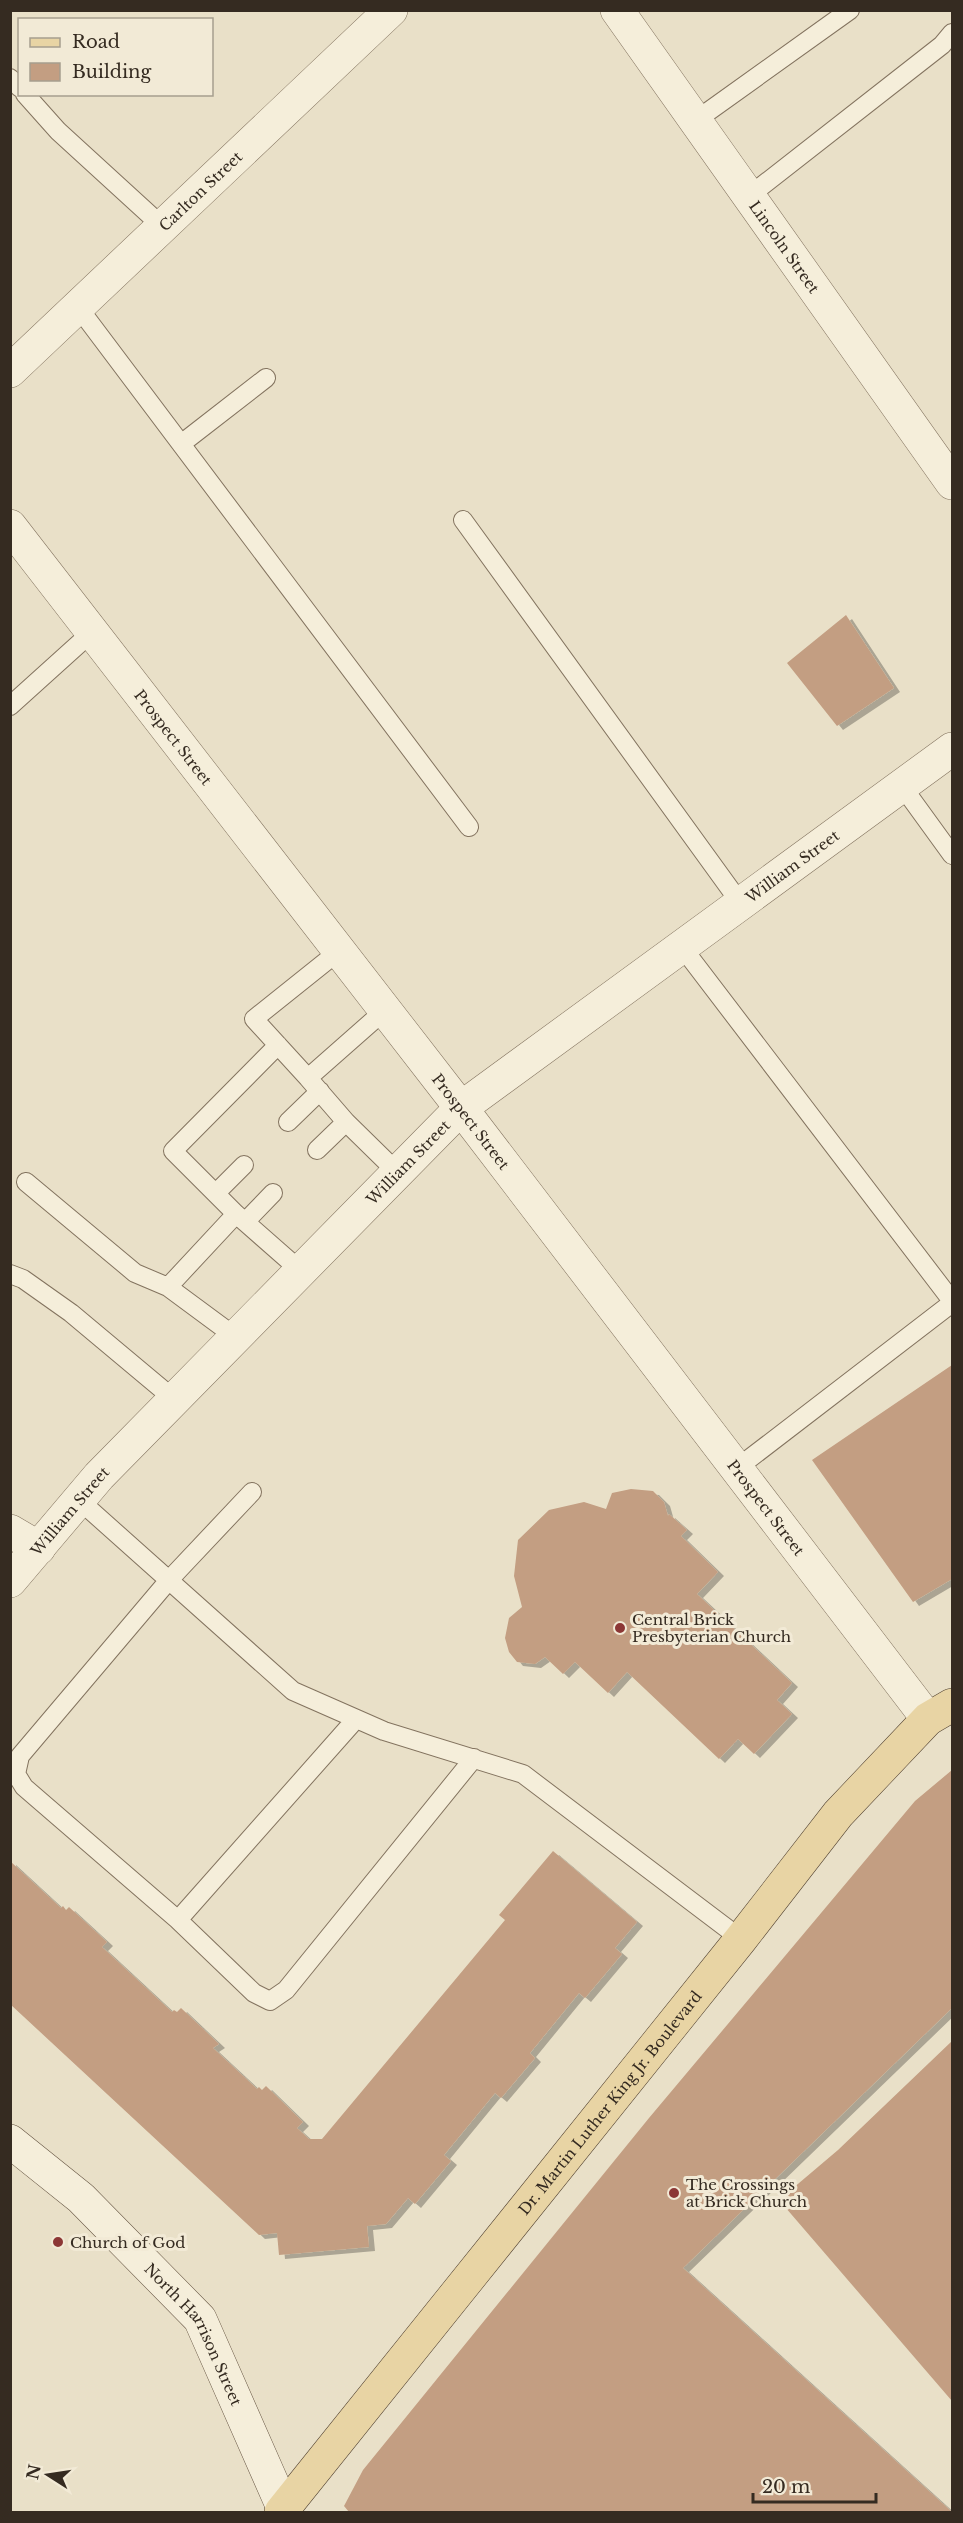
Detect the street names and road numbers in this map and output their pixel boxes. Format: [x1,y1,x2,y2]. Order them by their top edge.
street label: Carlton Street [155,147,246,235]
street label: Lincoln Street [745,197,824,297]
street label: Prospect Street [131,685,217,789]
street label: William Street [741,825,843,907]
street label: Prospect Street [428,1070,514,1173]
street label: William Street [361,1115,454,1209]
street label: Prospect Street [724,1456,809,1559]
street label: William Street [26,1462,113,1560]
street label: Dr. Martin Luther King Jr. Boulevard [514,1987,705,2219]
street label: North Harrison Street [141,2259,246,2409]

